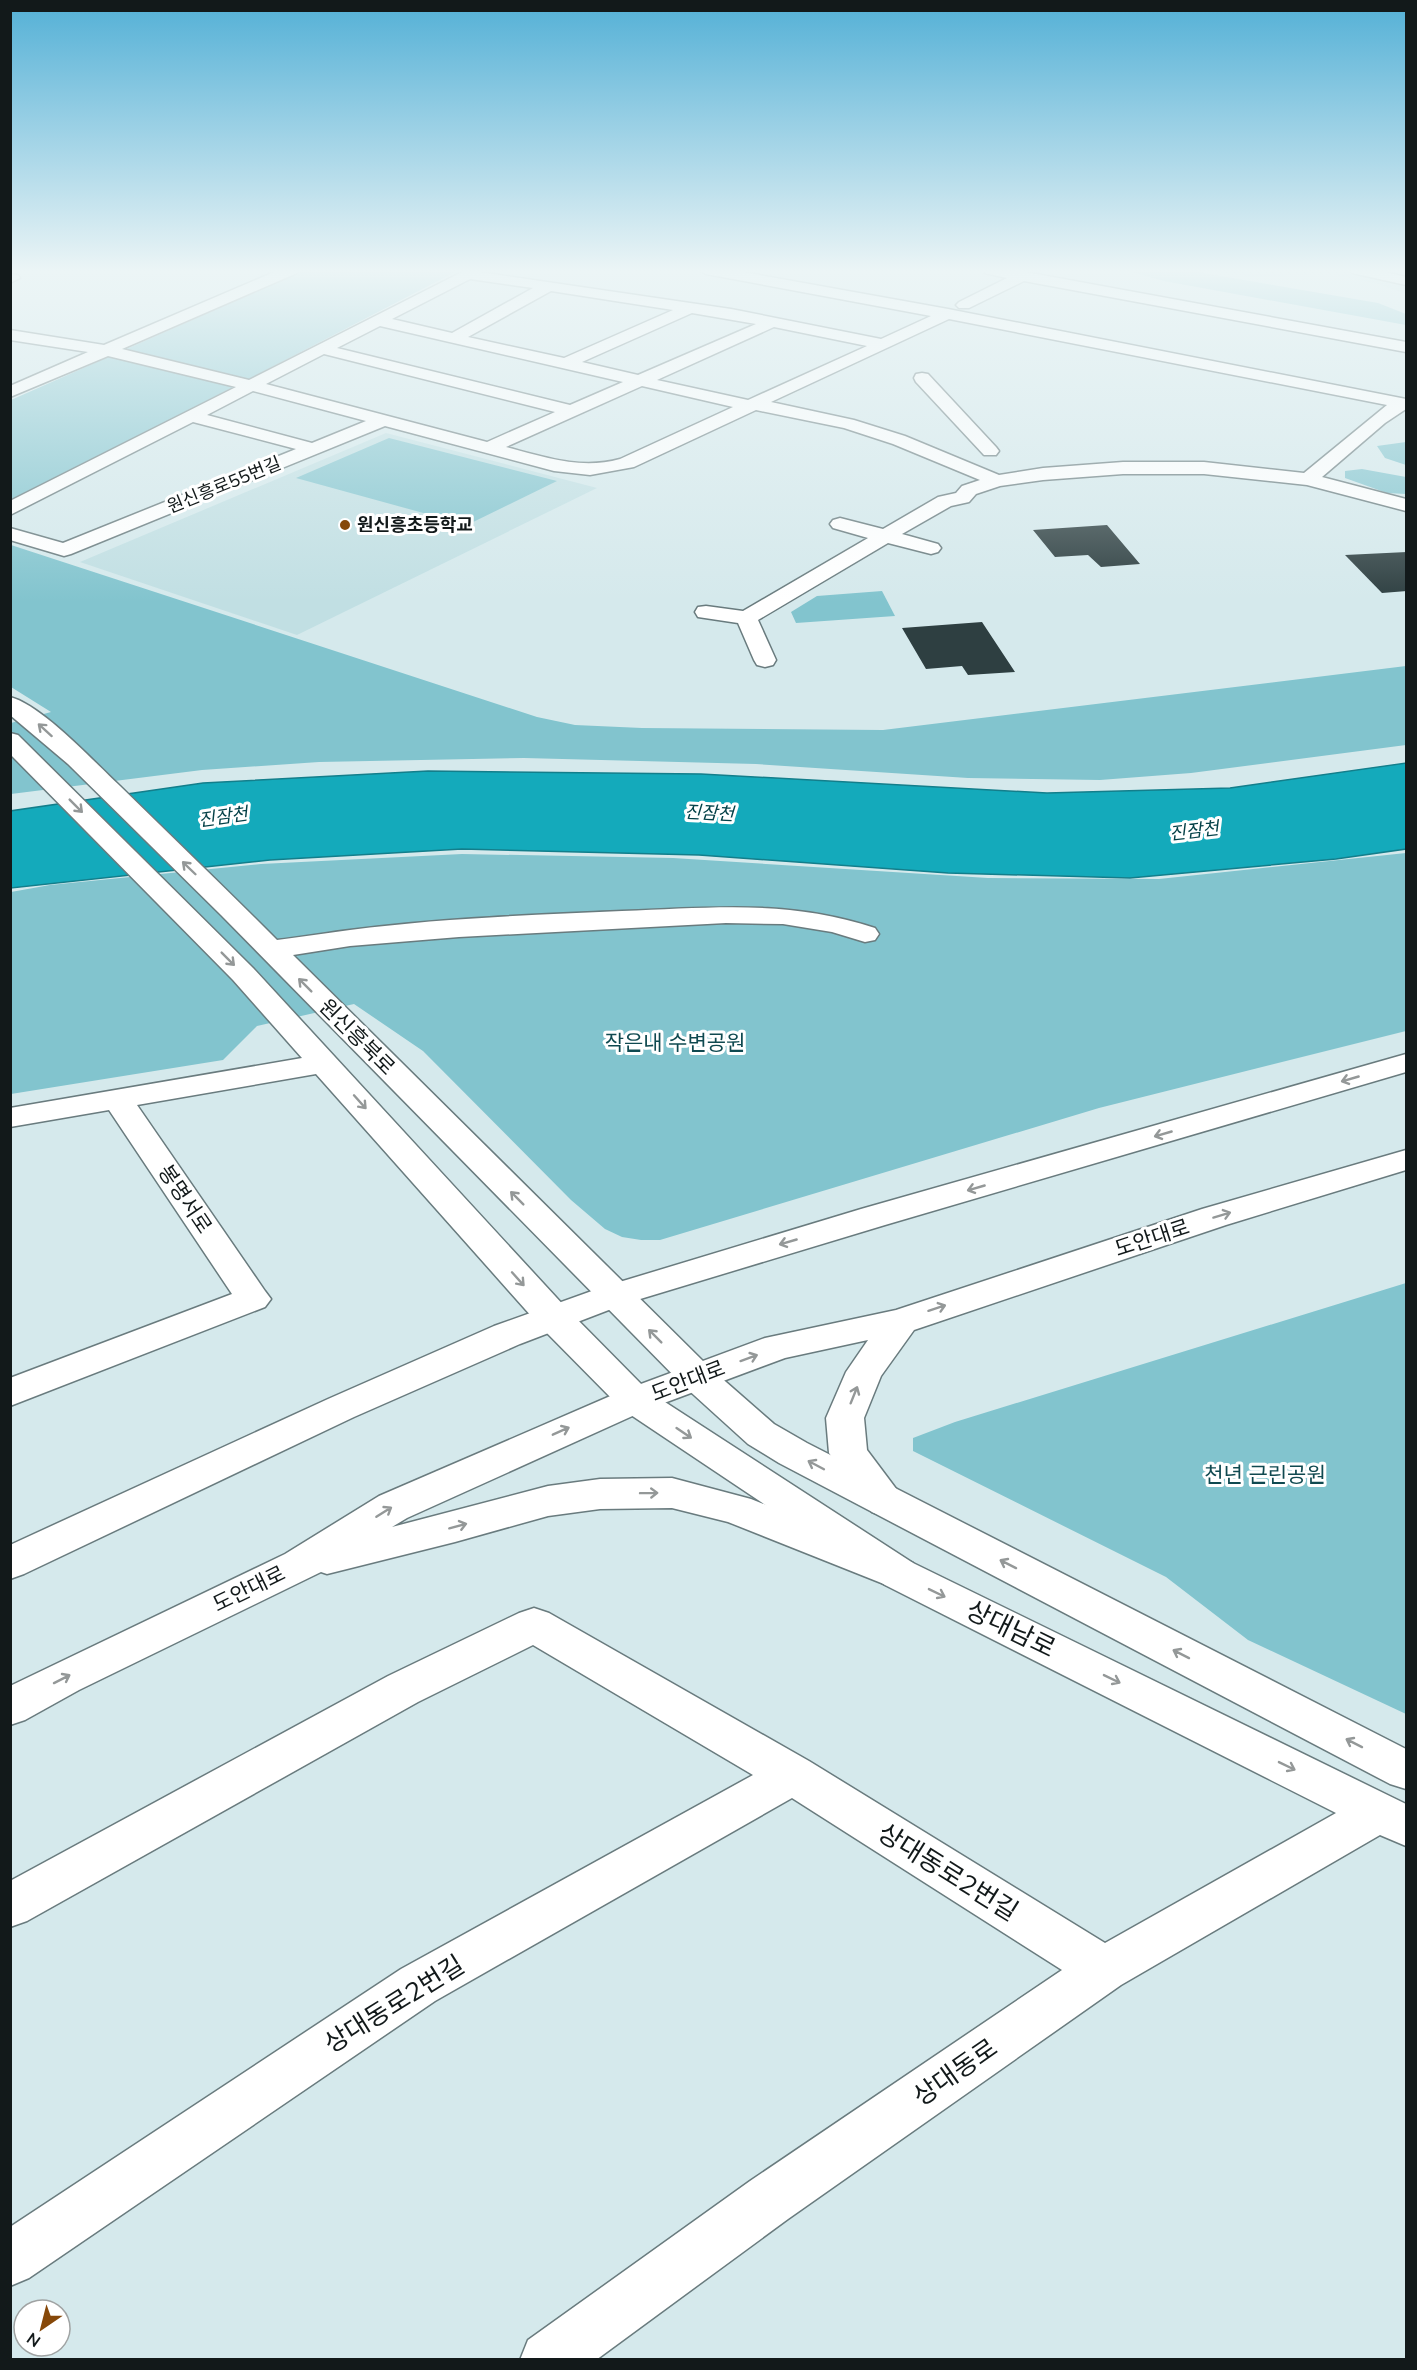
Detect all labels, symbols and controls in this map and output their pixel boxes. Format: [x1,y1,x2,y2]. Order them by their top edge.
street label: 원신흥로55번길 [163,451,284,518]
place label: 원신흥초등학교 [357,513,473,536]
marker: 원신흥초등학교 [338,518,352,532]
one-way arrow [37,723,52,737]
one-way arrow [68,798,83,813]
water label: 진잠천 [684,800,737,825]
water label: 진잠천 [197,801,252,831]
water label: 진잠천 [1168,816,1222,845]
one-way arrow [182,861,197,876]
one-way arrow [221,951,236,966]
one-way arrow [298,978,313,993]
street label: 원신흥북로 [314,993,401,1080]
park label: 작은내 수변공원 [605,1029,745,1055]
one-way arrow [1341,1074,1360,1085]
one-way arrow [353,1095,367,1110]
one-way arrow [1154,1129,1173,1140]
street label: 봉명서로 [153,1159,218,1238]
one-way arrow [967,1182,986,1194]
one-way arrow [510,1190,525,1205]
one-way arrow [1212,1209,1231,1220]
street label: 도안대로 [1111,1213,1192,1261]
one-way arrow [779,1237,798,1248]
one-way arrow [511,1271,525,1286]
one-way arrow [927,1302,946,1313]
one-way arrow [648,1328,663,1343]
one-way arrow [739,1351,758,1362]
street label: 도안대로 [647,1354,728,1406]
one-way arrow [849,1387,860,1405]
one-way arrow [552,1425,570,1437]
one-way arrow [675,1427,692,1439]
one-way arrow [808,1459,825,1471]
park label: 천년 근린공원 [1204,1461,1326,1487]
one-way arrow [639,1487,659,1499]
one-way arrow [375,1506,392,1518]
one-way arrow [448,1520,467,1531]
one-way arrow [999,1558,1017,1569]
street label: 도안대로 [208,1559,289,1617]
one-way arrow [928,1587,946,1599]
street label: 상대남로 [961,1593,1061,1664]
one-way arrow [1172,1647,1190,1659]
one-way arrow [53,1673,70,1685]
one-way arrow [1103,1674,1121,1686]
one-way arrow [1346,1737,1364,1748]
one-way arrow [1277,1761,1295,1772]
street label: 상대동로2번길 [872,1815,1024,1928]
street label: 상대동로2번길 [318,1947,470,2060]
street label: 상대동로 [906,2031,1003,2113]
north arrow [12,2298,72,2358]
text: N [23,2329,44,2352]

